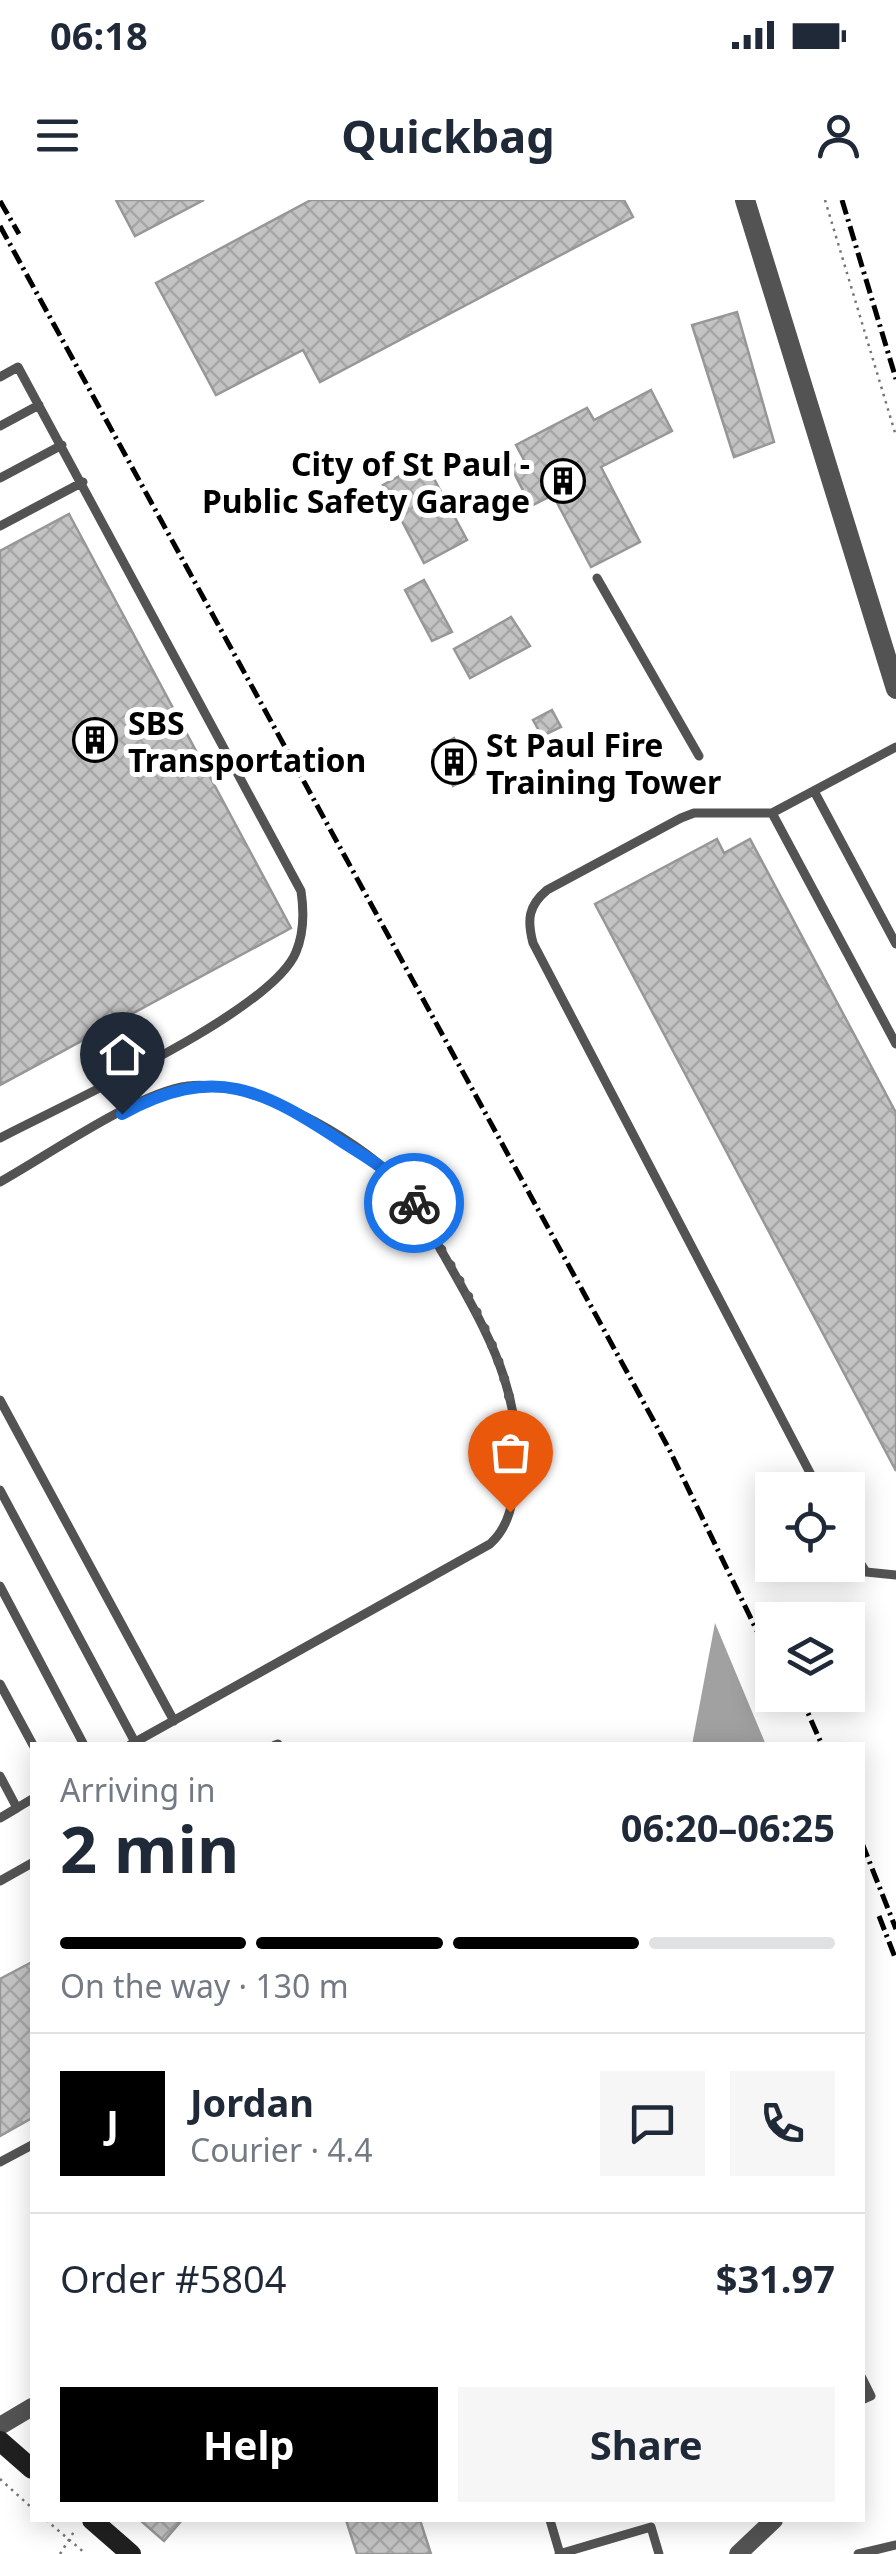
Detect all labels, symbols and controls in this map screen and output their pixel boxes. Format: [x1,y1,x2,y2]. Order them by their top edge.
text: 06:18 [50,9,148,61]
text: Quickbag [341,105,555,166]
icon: menu [30,108,85,163]
icon: person [811,108,866,163]
place label: City of St Paul - Public Safety Garage [202,442,530,522]
building icon: City of St Paul - Public Safety Garage [540,458,586,504]
place label: SBS Transportation [128,701,366,781]
building icon: SBS Transportation [72,717,118,763]
place label: St Paul Fire Training Tower [486,723,721,803]
building icon: St Paul Fire Training Tower [431,739,477,785]
pin [80,1012,165,1115]
icon: home [95,1027,150,1082]
courier [364,1153,464,1253]
icon: bike [387,1176,442,1231]
pin [468,1410,553,1513]
icon: bag [483,1425,538,1480]
map controls [755,1472,865,1712]
button: locate [755,1472,865,1582]
button: layers [755,1602,865,1712]
text: Arriving in [60,1768,215,1811]
text: 06:20–06:25 [621,1801,835,1853]
text: 2 min [60,1804,239,1892]
text: On the way · 130 m [60,1964,349,2007]
button: chat [600,2071,705,2176]
button: phone [730,2071,835,2176]
text: Jordan [190,2076,314,2128]
text: J [106,2097,119,2149]
text: Courier · 4.4 [190,2128,373,2171]
text: Order #5804 [60,2252,286,2304]
text: $31.97 [716,2252,835,2304]
button: Help [60,2387,438,2502]
button: Share [458,2387,835,2502]

